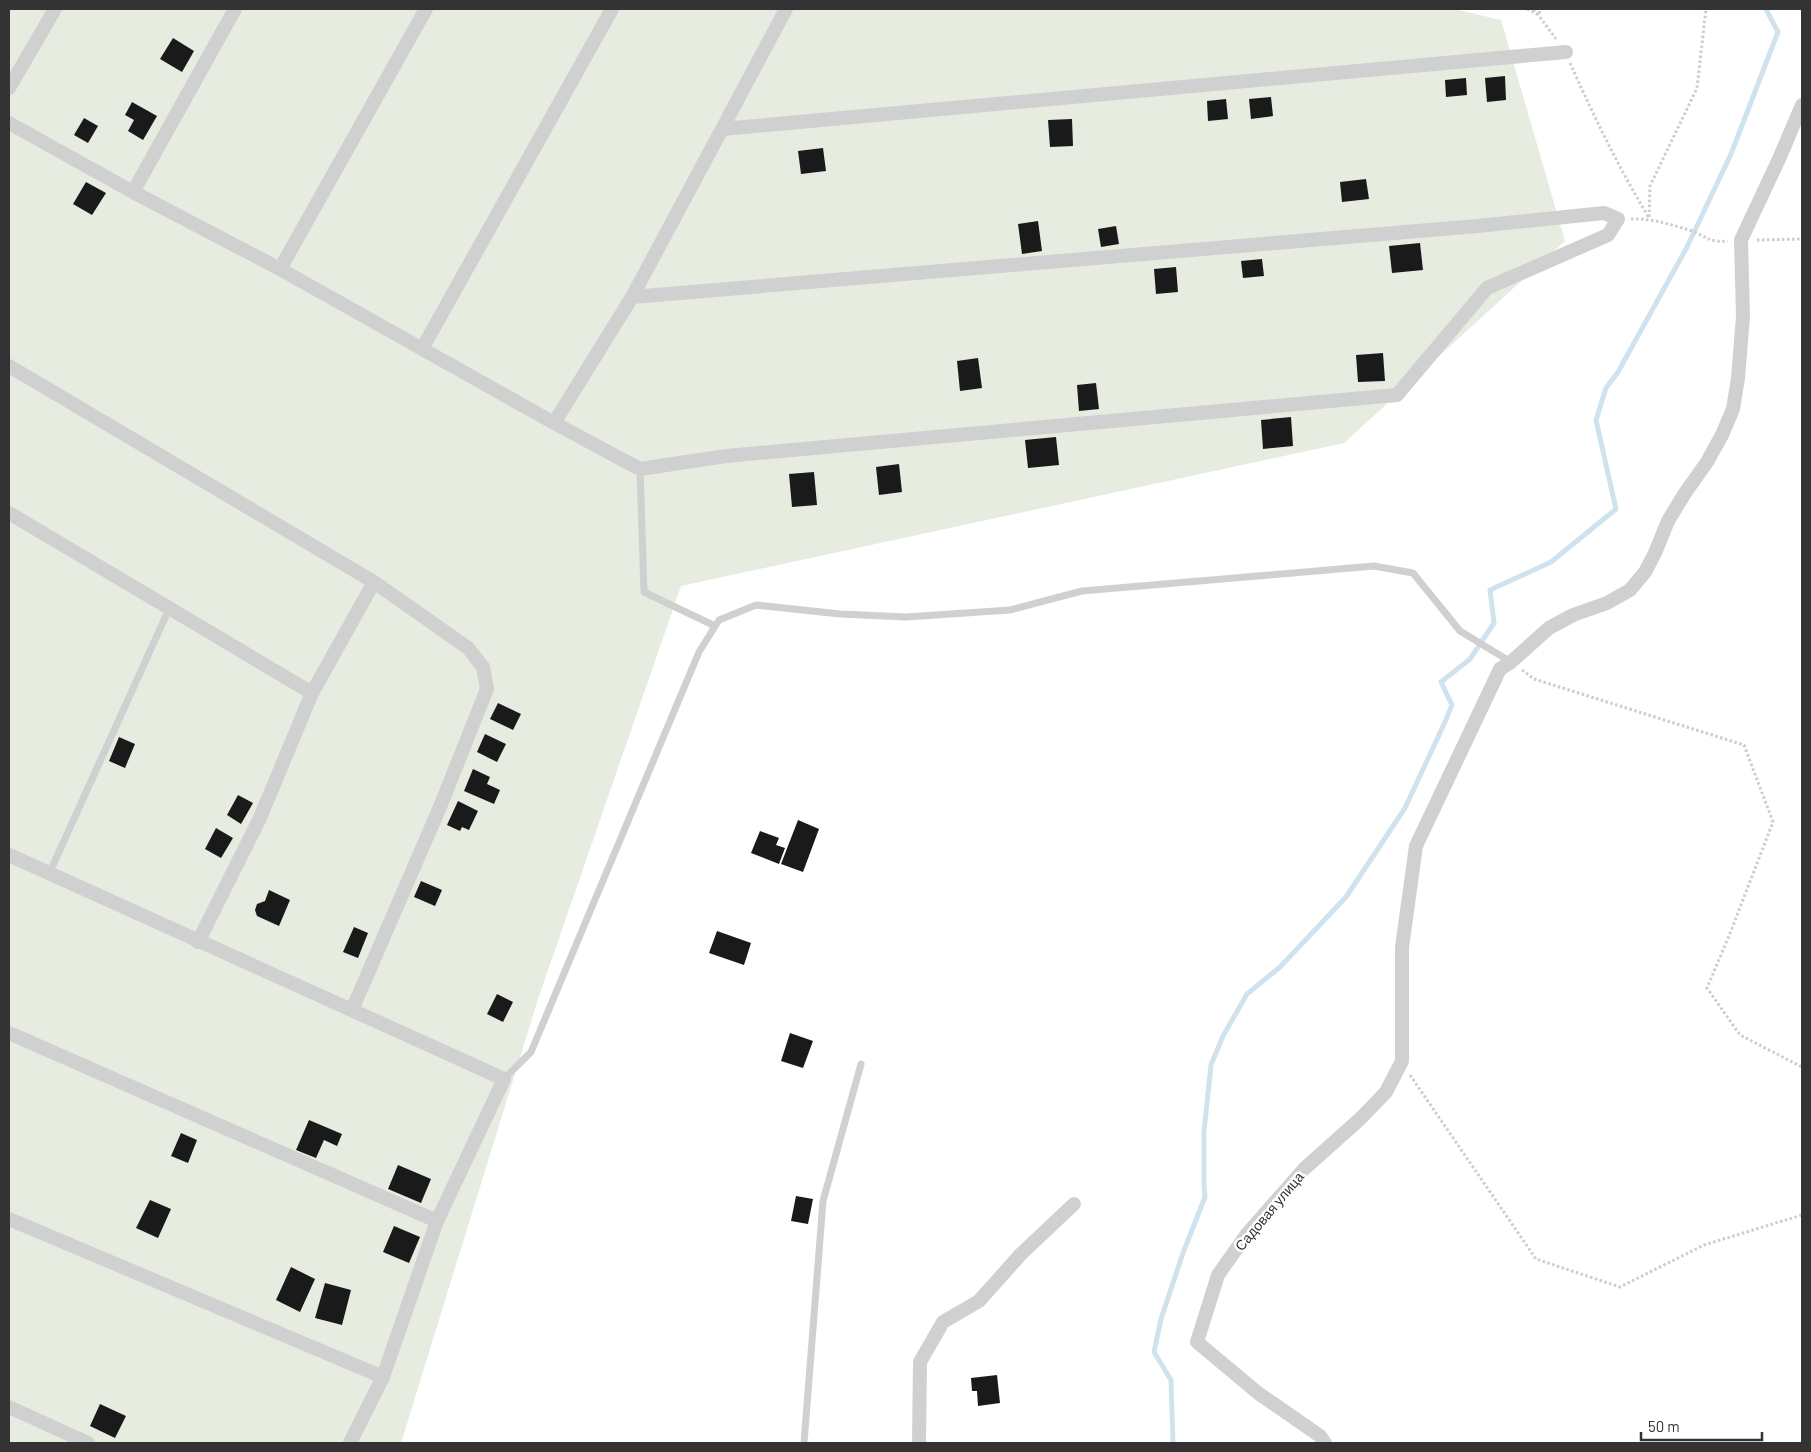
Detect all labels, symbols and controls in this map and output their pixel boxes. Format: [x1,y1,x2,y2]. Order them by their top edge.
street label: Садовая улица [1231,1168,1307,1254]
scale bar [1641,1410,1762,1442]
text: 50 m [1648,1417,1680,1435]

